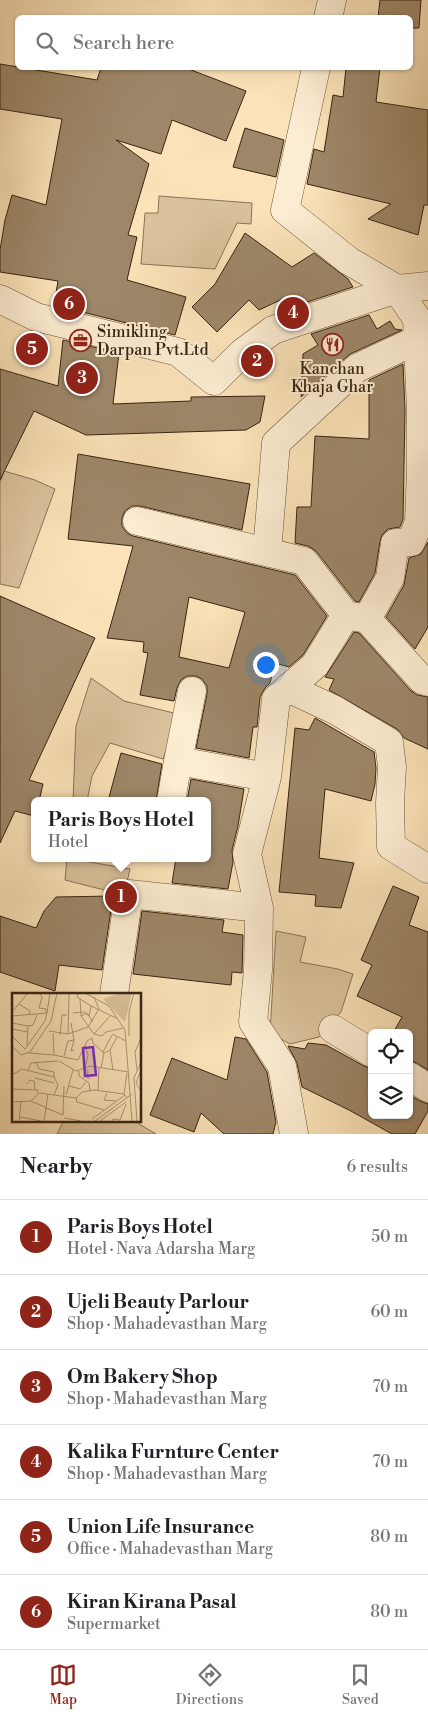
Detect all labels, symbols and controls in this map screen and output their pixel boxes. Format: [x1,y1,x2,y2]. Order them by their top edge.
search box [15,15,413,70]
icon: search [33,29,61,57]
text: Search here [73,31,174,55]
pin: 6 [53,285,85,323]
pin: 4 [277,294,309,332]
place label: Simikling Darpan Pvt.Ltd [97,322,209,360]
office icon: Simikling Darpan Pvt.Ltd [69,329,93,353]
pin: 5 [16,330,48,368]
restaurant icon: Kanchan Khaja Ghar [320,333,344,357]
pin: 2 [241,342,273,380]
pin: 3 [66,359,98,397]
place label: Kanchan Khaja Ghar [291,359,373,397]
your location [253,652,279,678]
popup [31,797,211,862]
text: Paris Boys Hotel [48,808,194,832]
text: Hotel [48,832,88,852]
pin: 1 [105,878,137,916]
inset map [12,993,141,1122]
map controls [368,1029,413,1119]
button: locate [368,1029,413,1074]
button: layers [368,1074,413,1119]
text: Nearby [20,1154,93,1180]
text: 6 results [347,1157,408,1177]
text: Paris Boys Hotel [67,1215,213,1239]
text: 1 [32,1227,40,1247]
text: 50 m [371,1227,408,1247]
text: Hotel · Nava Adarsha Marg [67,1239,255,1259]
text: Ujeli Beauty Parlour [67,1290,249,1314]
text: 2 [31,1302,41,1322]
text: 60 m [370,1302,408,1322]
text: Shop · Mahadevasthan Marg [67,1314,267,1334]
text: Om Bakery Shop [67,1365,218,1389]
text: 3 [31,1377,41,1397]
text: 70 m [372,1377,408,1397]
text: Shop · Mahadevasthan Marg [67,1389,267,1409]
text: Kalika Furnture Center [67,1440,279,1464]
text: 4 [31,1452,41,1472]
text: 70 m [372,1452,408,1472]
text: Shop · Mahadevasthan Marg [67,1464,267,1484]
text: Union Life Insurance [67,1515,254,1539]
text: 5 [31,1527,41,1547]
text: 80 m [370,1527,408,1547]
text: Office · Mahadevasthan Marg [67,1539,273,1559]
text: Kiran Kirana Pasal [67,1590,237,1614]
text: 6 [31,1602,41,1622]
text: 80 m [370,1602,408,1622]
text: Supermarket [67,1614,161,1634]
tab: Map [49,1661,77,1709]
tab: Directions [176,1661,243,1709]
tab: Saved [342,1661,379,1709]

